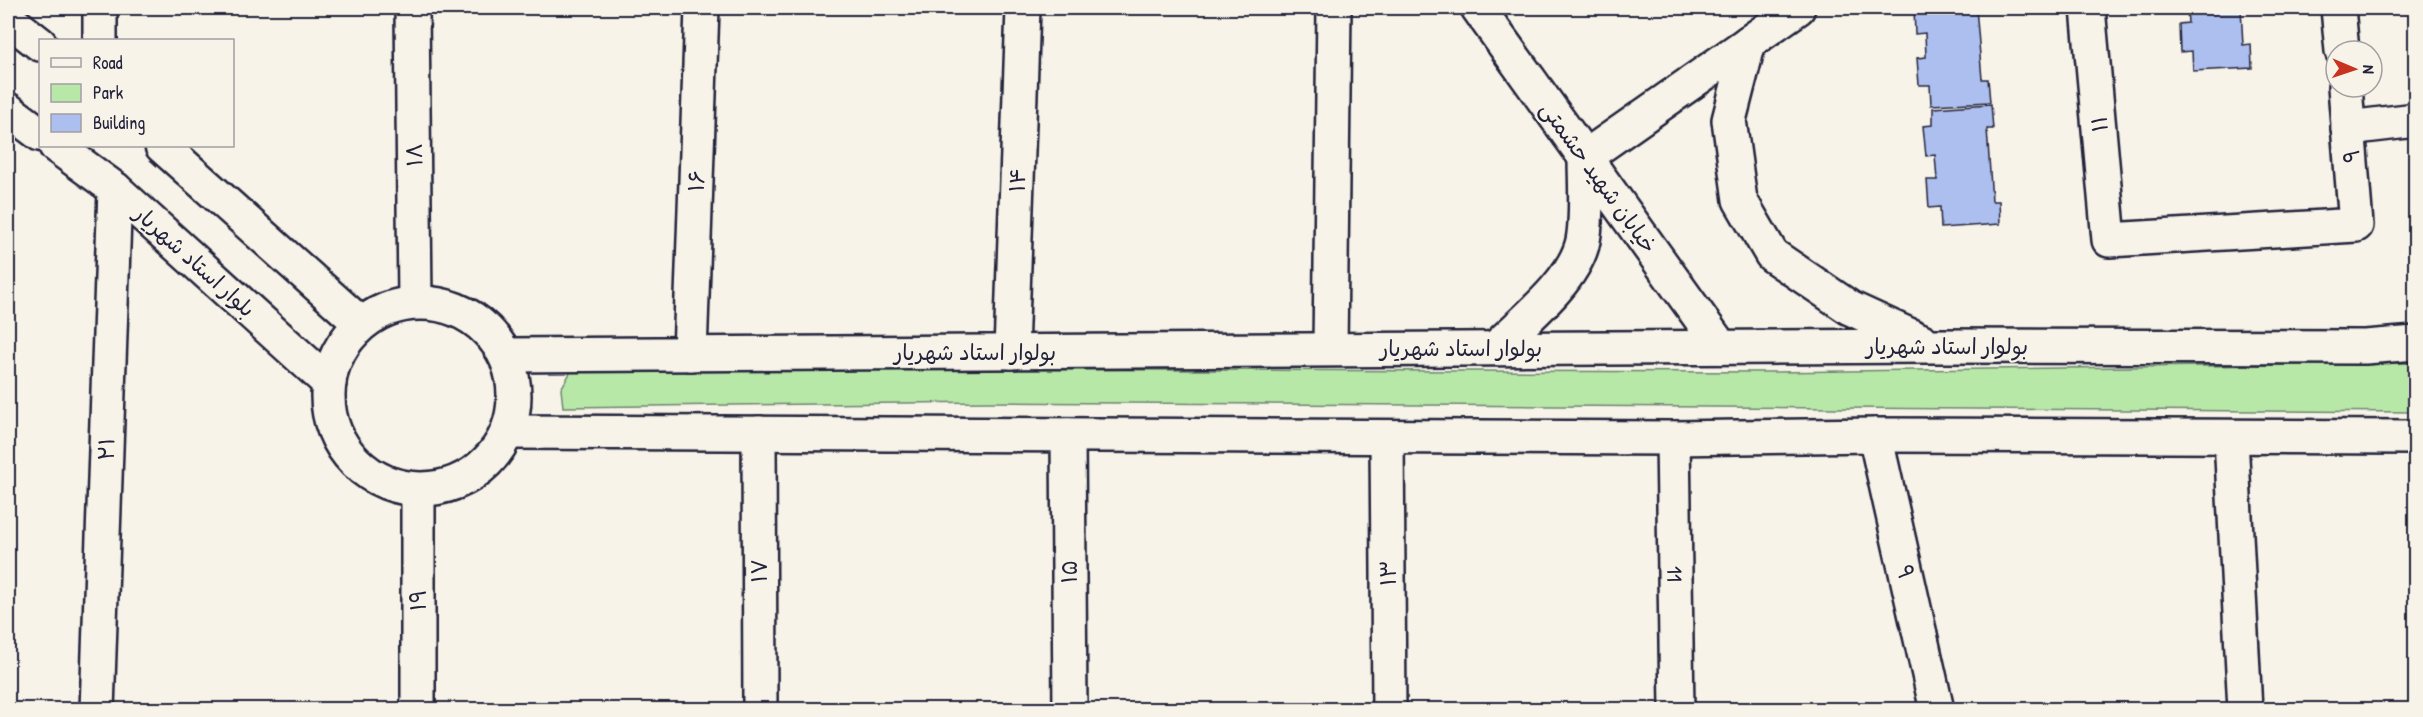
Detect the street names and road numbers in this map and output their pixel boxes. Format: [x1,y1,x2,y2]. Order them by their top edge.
street label: خیابان شهید حشمتی [1534,95,1664,259]
street label: ۱۱ [2083,115,2115,133]
street label: ۱۸ [399,143,429,167]
street label: ۹ [2336,148,2366,164]
street label: ۱۴ [1002,167,1032,193]
street label: ۱۶ [681,170,711,192]
street label: بلوار استاد شهریار [127,197,262,323]
street label: بولوار استاد شهریار [1864,331,2028,361]
street label: بولوار استاد شهریار [1378,333,1542,363]
street label: بولوار استاد شهریار [892,337,1056,367]
street label: ۲۱ [91,437,121,461]
street label: ۱۷ [744,559,774,583]
street label: ۱۵ [1054,560,1084,584]
street label: ۱۳ [1373,560,1403,586]
street label: ۹ [1890,562,1922,582]
street label: 11 [1660,566,1690,582]
street label: ۱۹ [403,589,433,611]

